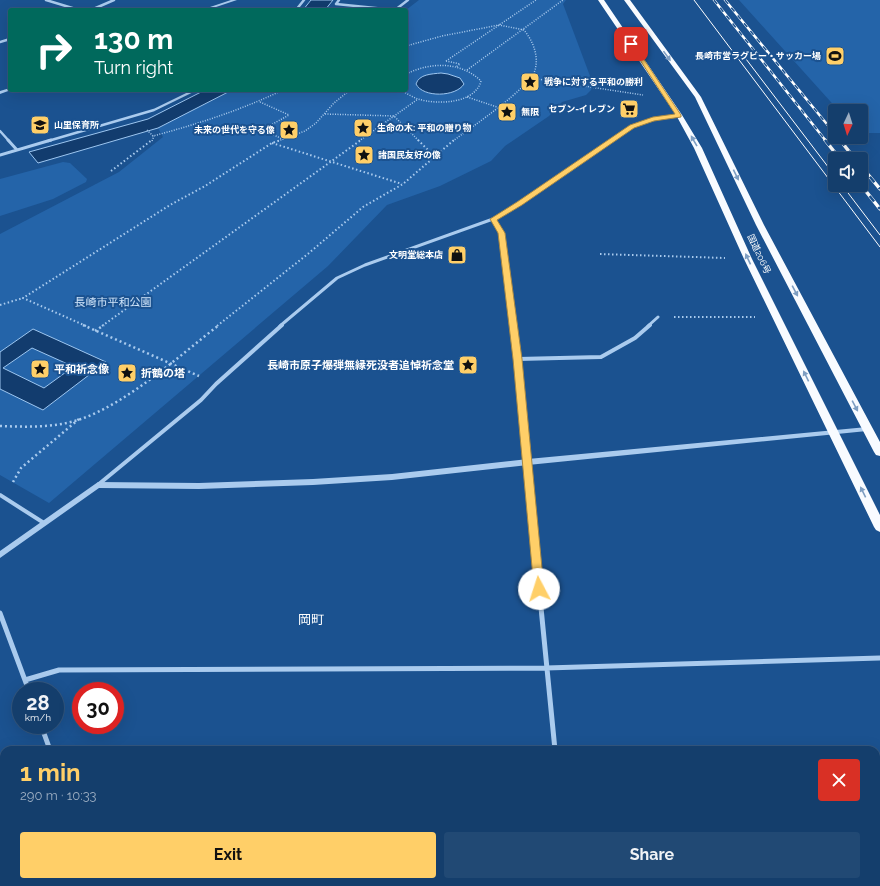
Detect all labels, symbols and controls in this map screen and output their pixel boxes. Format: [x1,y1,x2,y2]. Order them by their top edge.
text: 130 m [94,23,173,56]
icon: right [28,24,80,76]
pin [614,27,648,61]
icon: arrive [620,33,642,55]
sports icon: 長崎市営ラグビー・サッカー場 [824,45,846,67]
one-way arrow [663,50,671,61]
place label: 長崎市営ラグビー・サッカー場 [695,51,821,61]
text: Turn right [94,57,173,78]
place icon: 戦争に対する平和の勝利 [519,71,541,93]
place label: 戦争に対する平和の勝利 [544,76,643,87]
supermarket icon: セブン-イレブン [618,98,640,120]
place icon: 無限 [496,101,518,123]
place label: セブン-イレブン [548,104,615,114]
north arrow [828,104,868,144]
map controls [828,104,868,192]
place label: 無限 [521,107,539,117]
school or university icon: 山里保育所 [29,114,51,136]
place icon: 生命の木: 平和の贈り物 [352,117,374,139]
place icon: 未来の世代を守る像 [278,119,300,141]
place label: 山里保育所 [54,120,99,130]
place label: 生命の木: 平和の贈り物 [377,123,471,133]
place label: 未来の世代を守る像 [194,124,275,135]
one-way arrow [690,135,697,147]
place icon: 諸国民友好の像 [353,144,375,166]
place label: 諸国民友好の像 [378,150,441,160]
button: sound [828,152,868,192]
one-way arrow [733,169,739,181]
street label: 国道206号 [745,233,773,275]
shop icon: 文明堂総本店 [446,244,468,266]
place label: 文明堂総本店 [389,250,443,260]
one-way arrow [745,253,751,265]
one-way arrow [791,285,798,297]
park label: 長崎市平和公園 [75,296,152,309]
place icon: 長崎市原子爆弾無縁死没者追悼祈念堂 [457,354,479,376]
place icon: 平和祈念像 [29,358,51,380]
place label: 長崎市原子爆弾無縁死没者追悼祈念堂 [267,359,454,372]
place icon: 折鶴の塔 [116,362,138,384]
place label: 平和祈念像 [54,363,109,376]
place label: 折鶴の塔 [141,367,185,380]
one-way arrow [803,370,809,381]
one-way arrow [852,400,858,412]
one-way arrow [860,487,866,498]
position arrow [518,568,560,610]
district label: 岡町 [298,612,324,627]
speed limit sign: 30 [72,682,124,734]
text: 28 [26,691,50,715]
text: km/h [25,712,51,723]
text: 1 min [20,758,81,787]
button: close [818,759,860,801]
text: 290 m · 10:33 [20,788,97,803]
button: Exit [20,832,436,878]
button: Share [444,832,860,878]

